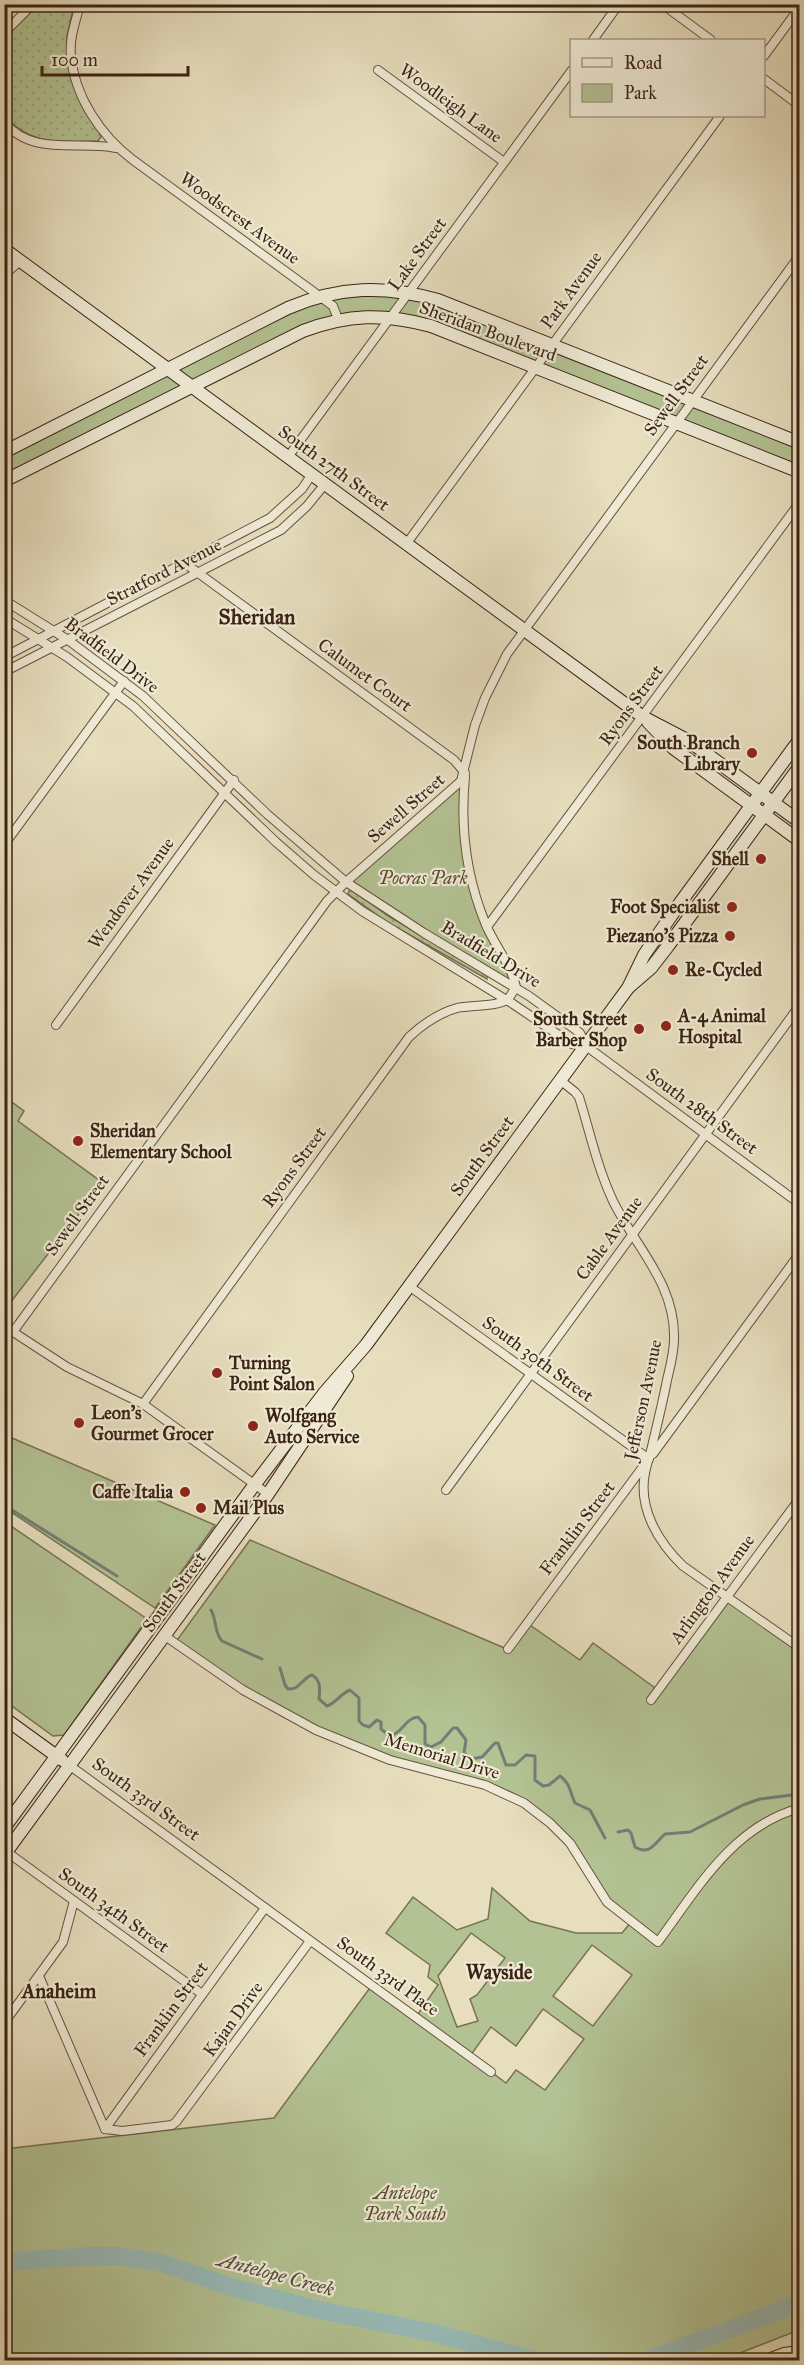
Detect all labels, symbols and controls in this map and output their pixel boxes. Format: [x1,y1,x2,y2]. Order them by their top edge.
scale bar [42,39,188,77]
legend [570,39,765,117]
text: 100 m [51,49,98,71]
text: Road [624,52,662,74]
street label: Woodleigh Lane [395,58,507,148]
text: Park [624,82,657,104]
street label: Woodscrest Avenue [176,167,304,269]
street label: Lake Street [383,213,451,295]
street label: Park Avenue [536,247,606,333]
street label: Sheridan Boulevard [416,296,560,366]
street label: Sewell Street [639,349,713,440]
street label: South 27th Street [274,420,395,516]
street label: Stratford Avenue [103,534,225,610]
district label: Sheridan [219,604,296,630]
street label: Bradfield Drive [60,612,164,698]
street label: Calumet Court [314,633,417,717]
street label: Ryons Street [594,660,668,750]
place label: South Branch Library [637,732,742,776]
marker: South Branch Library [745,746,759,760]
street label: Sewell Street [363,768,450,848]
street label: Wendover Avenue [83,833,179,953]
place label: Shell [711,848,750,870]
marker: Shell [754,852,768,866]
park label: Pocras Park [378,867,468,889]
place label: Foot Specialist [610,896,721,919]
marker: Foot Specialist [725,900,739,914]
street label: Bradfield Drive [437,916,545,992]
place label: Piezano's Pizza [606,925,718,947]
marker: Piezano's Pizza [723,929,737,943]
place label: Re-Cycled [685,959,763,982]
marker: Re-Cycled [666,963,680,977]
place label: A-4 Animal Hospital [677,1005,767,1049]
place label: South Street Barber Shop [533,1008,628,1052]
marker: A-4 Animal Hospital [659,1019,673,1033]
marker: South Street Barber Shop [632,1022,646,1036]
street label: South 28th Street [642,1063,763,1159]
street label: South Street [445,1111,519,1201]
place label: Sheridan Elementary School [90,1120,233,1164]
street label: Ryons Street [257,1122,331,1212]
marker: Sheridan Elementary School [71,1134,85,1148]
street label: Sewell Street [40,1169,114,1260]
street label: Cable Avenue [571,1192,647,1284]
street label: South 30th Street [478,1311,598,1407]
street label: Jefferson Avenue [619,1338,668,1465]
place label: Turning Point Salon [228,1352,315,1395]
marker: Turning Point Salon [210,1366,224,1380]
place label: Leon's Gourmet Grocer [91,1402,215,1445]
place label: Wolfgang Auto Service [264,1405,360,1448]
marker: Leon's Gourmet Grocer [72,1416,86,1430]
marker: Wolfgang Auto Service [246,1419,260,1433]
street label: Franklin Street [535,1476,620,1579]
place label: Caffe Italia [92,1481,173,1503]
marker: Caffe Italia [178,1485,192,1499]
place label: Mail Plus [213,1497,285,1519]
marker: Mail Plus [194,1501,208,1515]
street label: Arlington Avenue [664,1530,760,1649]
street label: South Street [137,1547,211,1637]
street label: Memorial Drive [382,1728,502,1784]
street label: South 33rd Street [88,1752,205,1846]
street label: South 34th Street [54,1862,174,1958]
street label: South 33rd Place [332,1931,444,2021]
street label: Franklin Street [129,1957,213,2061]
district label: Wayside [466,1960,533,1985]
street label: Kajan Drive [198,1977,268,2061]
district label: Anaheim [20,1979,96,2003]
park label: Antelope Park South [364,2182,446,2225]
water label: Antelope Creek [213,2246,337,2302]

